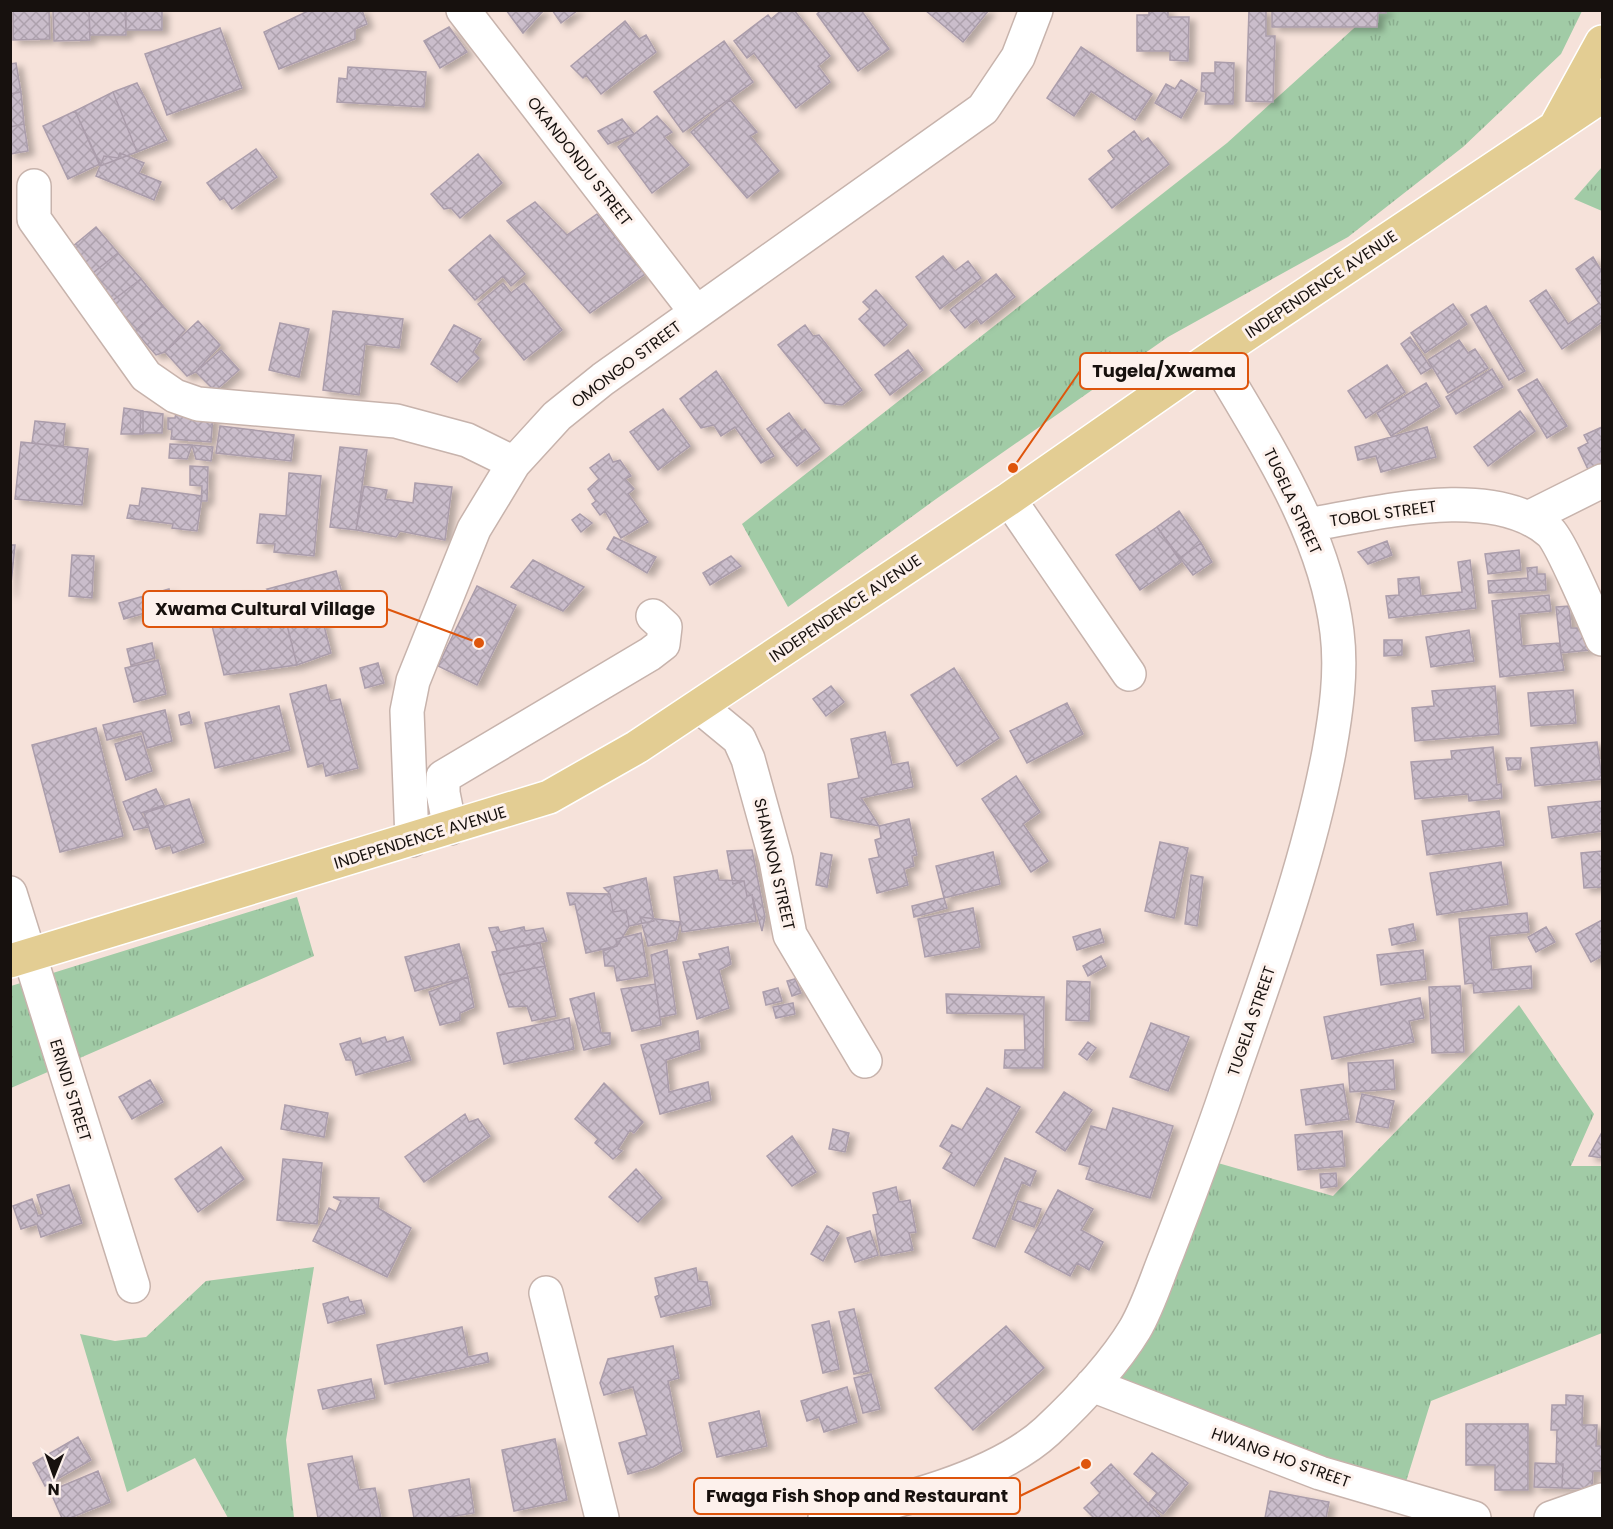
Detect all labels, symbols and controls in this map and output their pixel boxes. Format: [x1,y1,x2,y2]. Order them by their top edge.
street label: OKANDONDU STREET [522,92,638,231]
street label: INDEPENDENCE AVENUE [1241,225,1402,344]
street label: OMONGO STREET [567,315,686,413]
callout: Tugela/Xwama [1080,353,1248,389]
text: Tugela/Xwama [1092,358,1236,383]
street label: TUGELA STREET [1258,444,1327,558]
street label: TOBOL STREET [1328,495,1438,532]
street label: INDEPENDENCE AVENUE [765,549,926,668]
callout: Xwama Cultural Village [143,591,387,627]
text: Xwama Cultural Village [155,596,375,621]
street label: SHANNON STREET [748,796,801,933]
street label: INDEPENDENCE AVENUE [331,800,509,875]
street label: TUGELA STREET [1222,963,1281,1079]
street label: ERINDI STREET [44,1036,97,1144]
street label: HWANG HO STREET [1208,1422,1354,1493]
north arrow [24,1445,84,1505]
text: N [48,1478,60,1501]
callout: Fwaga Fish Shop and Restaurant [694,1478,1020,1514]
text: Fwaga Fish Shop and Restaurant [706,1483,1008,1508]

